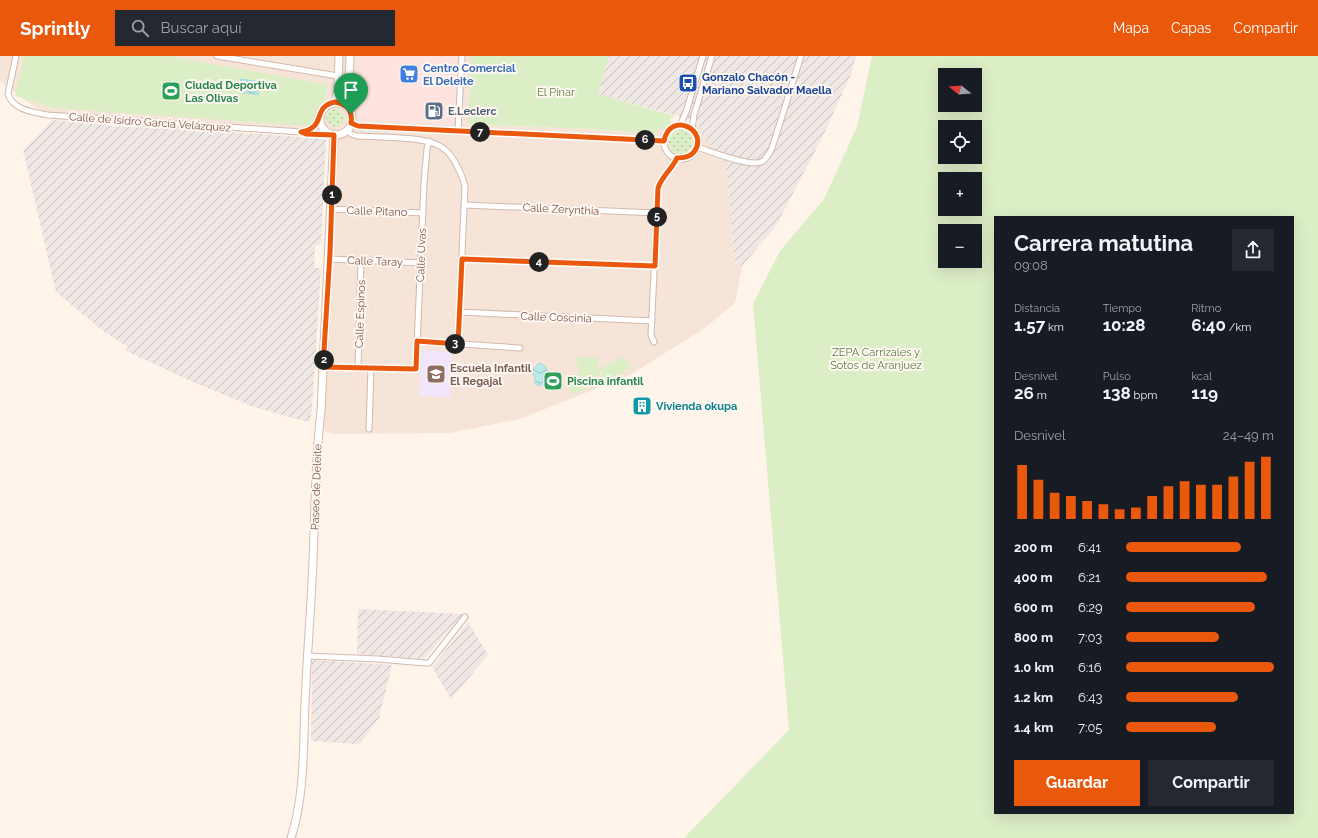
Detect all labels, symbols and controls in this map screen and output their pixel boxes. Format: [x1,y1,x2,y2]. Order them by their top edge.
search box [115,10,395,46]
text: Sprintly [20,17,91,39]
icon: search [129,17,151,39]
text: Buscar aquí [161,19,241,37]
text: Mapa [1113,20,1149,36]
text: Capas [1171,20,1211,36]
text: Compartir [1233,20,1298,36]
place label: Centro Comercial El Deleite [423,62,516,88]
supermarket icon: Centro Comercial El Deleite [398,63,420,85]
north arrow [938,68,982,112]
map controls [938,68,982,268]
place label: Gonzalo Chacón - Mariano Salvador Maella [702,71,832,97]
bus stop icon: Gonzalo Chacón - Mariano Salvador Maella [677,72,699,94]
pin [334,73,368,114]
place label: Ciudad Deportiva Las Olivas [185,79,277,105]
icon: arrive [340,79,362,101]
sports icon: Ciudad Deportiva Las Olivas [160,80,182,102]
park label: El Pinar [537,86,575,99]
fuel station icon: E.Leclerc [423,100,445,122]
place label: E.Leclerc [448,105,497,118]
street label: Calle de Isidro García Velázquez [69,110,232,135]
button: locate [938,120,982,164]
pin: 7 [470,122,490,142]
text: 7 [477,125,483,138]
pin: 6 [635,130,655,150]
text: 6 [642,133,648,146]
button: + [938,172,982,216]
pin: 1 [322,185,342,205]
text: 1 [329,188,335,201]
street label: Calle Zerynthia [522,201,600,218]
street label: Calle Pitano [346,204,408,219]
pin: 5 [647,207,667,227]
text: 5 [654,210,660,223]
button: − [938,224,982,268]
street label: Calle Uvas [414,228,429,282]
button: share [1232,229,1274,271]
text: Carrera matutina [1014,230,1193,256]
pin: 4 [529,252,549,272]
street label: Calle Taray [347,254,403,269]
text: 4 [536,255,542,268]
text: 09:08 [1014,258,1048,273]
street label: Calle Espinos [353,280,368,348]
text: Distancia [1014,302,1060,315]
text: Tiempo [1103,302,1142,315]
text: Ritmo [1191,302,1221,315]
street label: Calle Coscinia [520,310,592,325]
text: 1.57 [1014,315,1045,335]
text: 10:28 [1103,315,1146,335]
text: 6:40 [1191,315,1226,335]
text: km [1045,321,1064,334]
text: /km [1226,321,1251,334]
pin: 3 [445,334,465,354]
text: 3 [452,337,458,350]
park label: ZEPA Carrizales y Sotos de Aranjuez [830,346,922,372]
pin: 2 [314,350,334,370]
text: 2 [321,353,327,366]
place label: Escuela Infantil El Regajal [450,362,532,388]
school or university icon: Escuela Infantil El Regajal [425,363,447,385]
sports icon: Piscina infantil [542,370,564,392]
text: Desnivel [1014,370,1058,383]
text: Pulso [1103,370,1131,383]
text: kcal [1191,370,1212,383]
place label: Piscina infantil [567,375,644,388]
text: 26 [1014,383,1034,403]
text: 138 [1103,383,1131,403]
text: 119 [1191,383,1218,403]
text: m [1034,389,1047,402]
text: bpm [1131,389,1157,402]
building icon: Vivienda okupa [631,395,653,417]
place label: Vivienda okupa [656,400,737,413]
text: Desnivel [1014,428,1065,443]
text: 24–49 m [1223,428,1274,443]
street label: Paseo de Deleite [308,443,325,530]
text: 200 m [1014,540,1053,555]
text: 6:41 [1078,540,1101,555]
text: 400 m [1014,570,1053,585]
text: 6:21 [1078,570,1101,585]
text: 600 m [1014,600,1053,615]
text: 6:29 [1078,600,1103,615]
text: 800 m [1014,630,1053,645]
text: 7:03 [1078,630,1102,645]
text: 1.0 km [1014,660,1054,675]
text: 6:16 [1078,660,1102,675]
text: 1.2 km [1014,690,1053,705]
text: 6:43 [1078,690,1102,705]
text: 1.4 km [1014,720,1053,735]
text: 7:05 [1078,720,1102,735]
button: Guardar [1014,760,1140,806]
button: Compartir [1148,760,1274,806]

